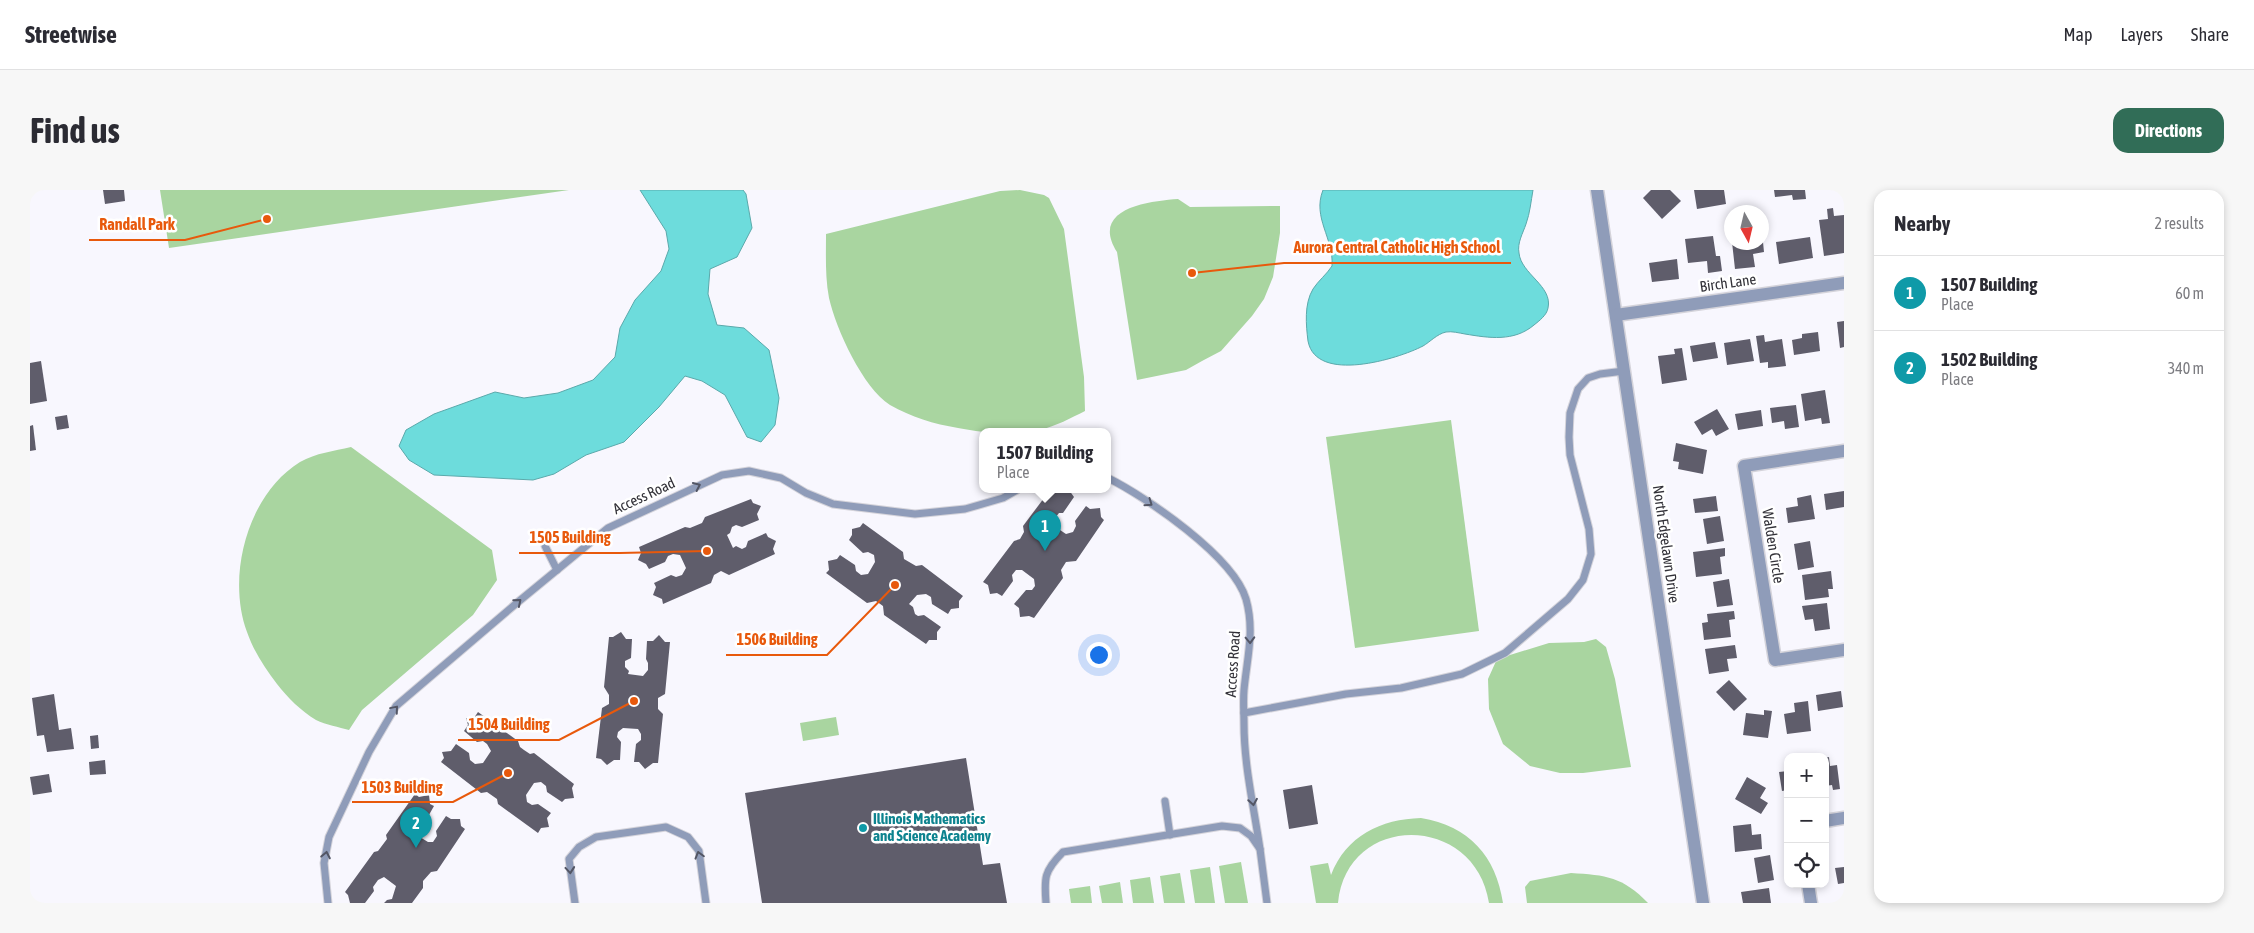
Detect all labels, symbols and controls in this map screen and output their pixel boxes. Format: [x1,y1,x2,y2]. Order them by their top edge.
text: Streetwise [25,21,117,48]
text: Map [2063,24,2092,45]
text: Layers [2120,24,2163,45]
text: Share [2191,24,2229,45]
button: Directions [2113,108,2224,153]
text: Find us [30,110,120,150]
north arrow [1724,205,1769,250]
callout: Randall Park [89,209,185,240]
text: Nearby [1894,211,1950,235]
text: 2 results [2154,214,2204,232]
text: Randall Park [99,215,176,233]
callout: Aurora Central Catholic High School [1284,232,1511,263]
text: Aurora Central Catholic High School [1293,238,1501,256]
street label: Birch Lane [1699,270,1757,295]
text: 1507 Building [1941,273,2037,295]
text: 1 [1906,284,1914,302]
text: 60 m [2175,284,2204,302]
text: Place [1941,295,1974,313]
text: 1502 Building [1941,348,2037,370]
text: 2 [1906,359,1914,377]
text: 340 m [2168,359,2204,377]
text: Place [1941,370,1974,388]
popup [979,428,1111,493]
text: 1507 Building [997,441,1093,463]
text: Place [997,463,1029,481]
street label: Access Road [610,474,678,517]
one-way arrow [692,482,701,493]
street label: North Edgelawn Drive [1650,484,1683,604]
one-way arrow [1143,497,1153,506]
street label: Walden Circle [1759,507,1788,585]
pin: 1 [1029,510,1061,551]
callout: 1505 Building [519,522,620,553]
text: 1505 Building [529,528,611,546]
one-way arrow [512,599,521,608]
callout: 1506 Building [726,624,827,655]
text: 1506 Building [736,630,818,648]
street label: Access Road [1222,630,1243,698]
one-way arrow [1245,637,1255,645]
your location [1086,642,1112,668]
one-way arrow [390,705,399,714]
callout: 1504 Building [458,709,559,740]
text: 1504 Building [468,715,550,733]
map controls [1784,753,1829,888]
button: + [1784,753,1829,798]
callout: 1503 Building [352,771,453,802]
text: 1503 Building [361,778,443,796]
one-way arrow [1248,797,1258,806]
button: − [1784,798,1829,843]
pin: 2 [400,807,432,848]
place label: Illinois Mathematics and Science Academy [873,810,992,844]
marker: Illinois Mathematics and Science Academy [857,822,869,834]
button: locate [1784,843,1829,888]
one-way arrow [320,850,331,859]
one-way arrow [694,851,704,860]
one-way arrow [565,866,576,874]

